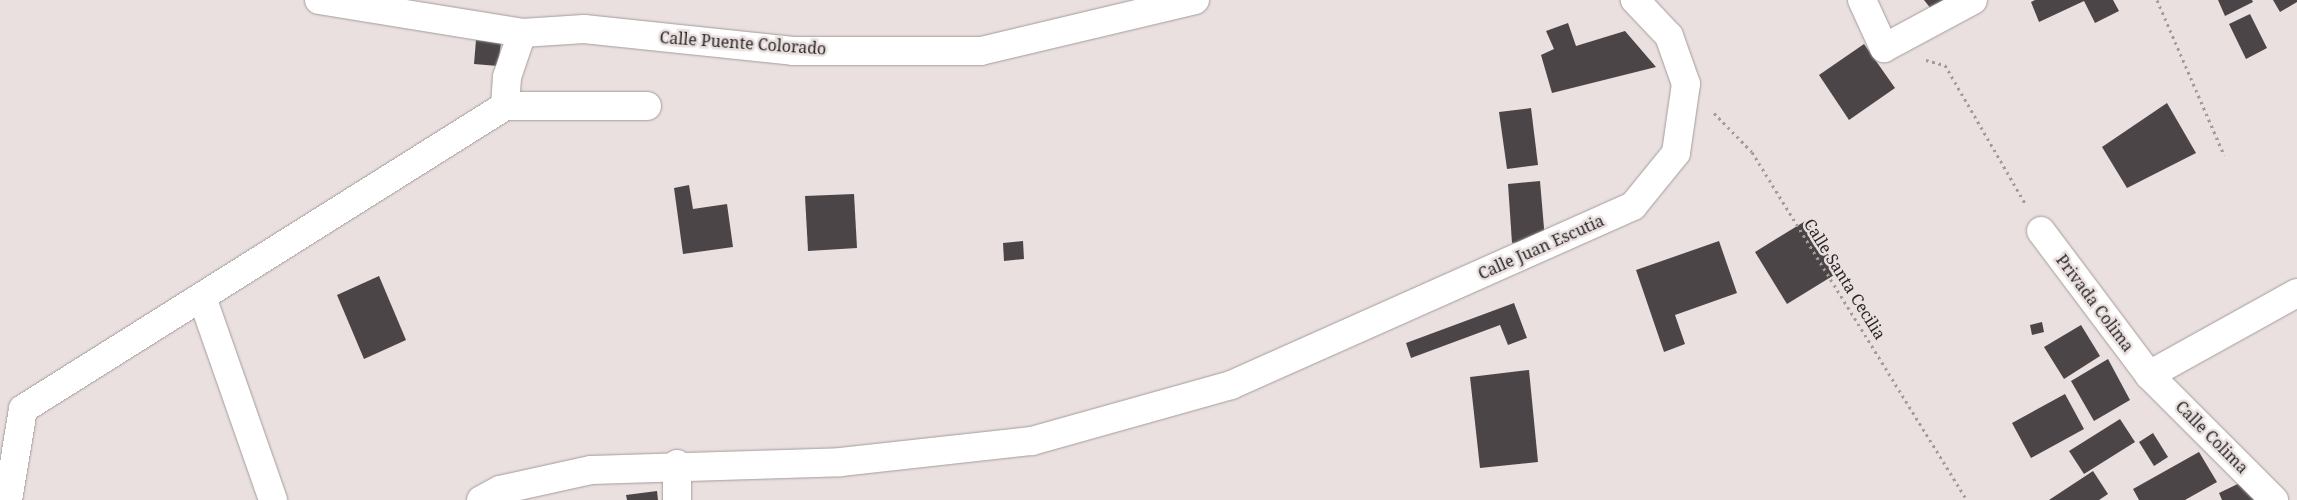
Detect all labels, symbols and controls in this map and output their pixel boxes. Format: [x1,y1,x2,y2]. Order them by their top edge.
street label: Calle Puente Colorado [659,28,827,58]
street label: Calle Juan Escutia [1475,211,1607,283]
street label: Calle Santa Cecilia [1800,215,1890,343]
street label: Privada Colima [2052,251,2138,355]
street label: Calle Colima [2172,397,2252,477]

